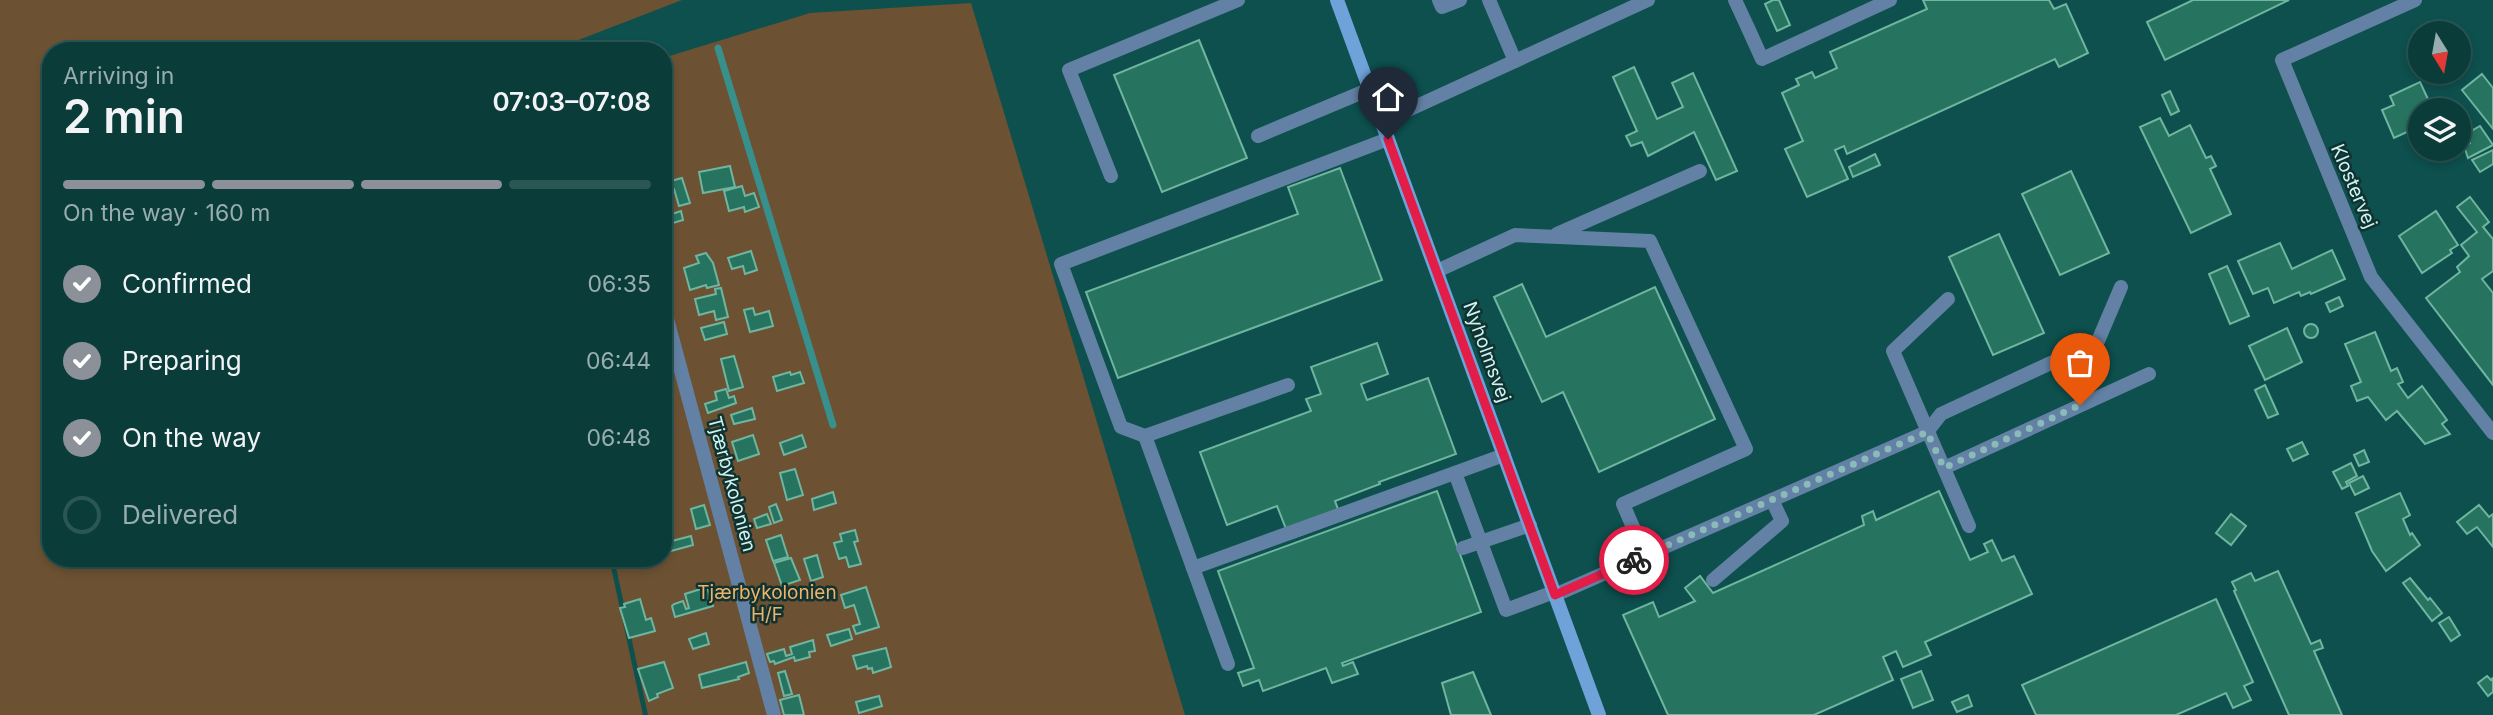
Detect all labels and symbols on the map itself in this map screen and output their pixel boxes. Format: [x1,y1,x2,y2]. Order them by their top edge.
north arrow [2408,21,2471,84]
pin [1358,67,1418,139]
street label: Klostervej [2326,140,2382,232]
street label: Nyholmsvej [1458,299,1516,405]
pin [2050,333,2110,405]
street label: Tjærbykolonien [703,414,761,554]
courier [1599,525,1669,595]
park label: Tjærbykolonien H/F [697,581,837,626]

